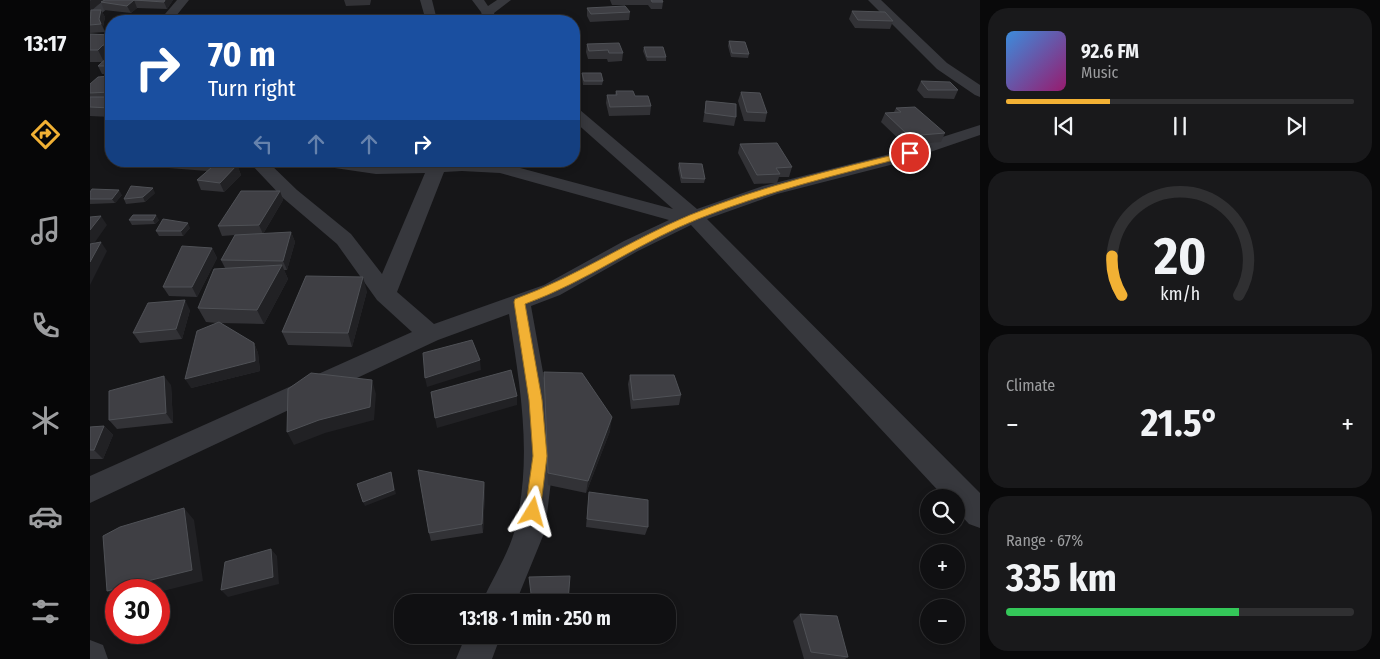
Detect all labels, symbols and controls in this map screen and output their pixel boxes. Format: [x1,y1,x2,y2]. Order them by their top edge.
text: 13:17 [24,30,66,57]
text: 70 m [208,33,276,75]
icon: right [125,35,190,100]
text: 92.6 FM [1081,40,1139,63]
text: Music [1081,63,1118,82]
text: Turn right [208,75,296,102]
icon: previous [1050,112,1078,140]
icon: pause [1166,112,1194,140]
icon: next [1282,112,1310,140]
icon: directions [28,117,63,152]
icon: left [249,130,277,158]
icon: ahead [302,130,330,158]
icon: ahead [355,130,383,158]
icon: right [408,130,436,158]
pin [889,132,931,174]
icon: arrive [896,139,924,167]
icon: music [28,213,63,248]
text: 20 [1153,225,1206,288]
text: km/h [1160,283,1200,305]
icon: phone [28,308,63,343]
text: Climate [1006,376,1055,395]
text: 21.5° [1141,400,1219,446]
icon: climate [28,403,63,438]
text: − [1006,408,1019,441]
text: + [1341,408,1354,441]
position arrow [506,485,558,537]
map controls [920,489,965,644]
button: search [920,489,965,534]
icon: car [28,499,63,534]
text: Range · 67% [1006,531,1083,550]
button: + [920,544,965,589]
text: 335 km [1006,555,1117,601]
speed limit sign: 30 [105,579,170,644]
icon: filters [28,594,63,629]
button: − [920,599,965,644]
text: 13:18 · 1 min · 250 m [459,607,611,630]

